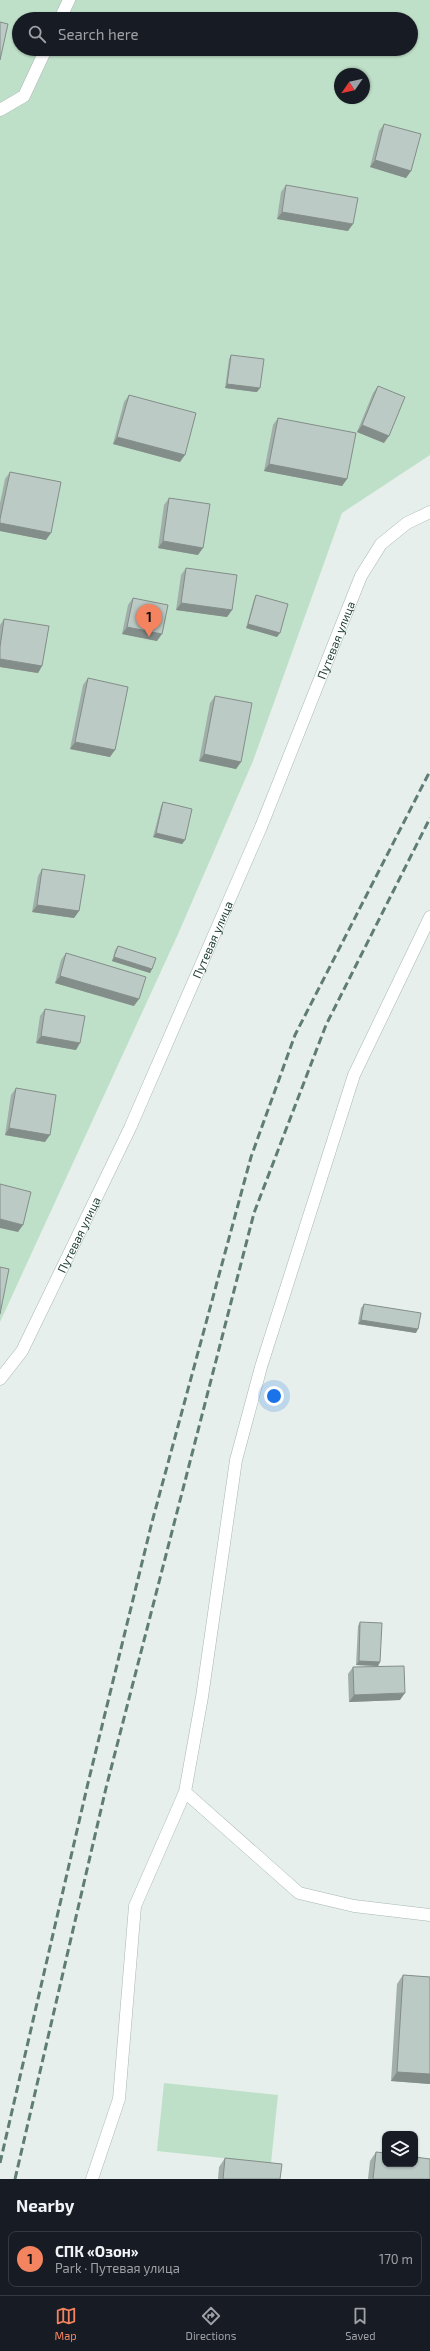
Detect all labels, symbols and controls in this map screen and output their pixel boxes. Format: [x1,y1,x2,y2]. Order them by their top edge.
search box [12,12,418,56]
icon: search [26,23,48,45]
text: Search here [58,25,139,43]
north arrow [334,68,370,104]
street label: Путевая улица [314,599,357,681]
pin: 1 [136,604,162,637]
street label: Путевая улица [189,899,235,980]
street label: Путевая улица [54,1194,103,1275]
your location [264,1386,284,1406]
map controls [382,2131,418,2167]
button: layers [382,2131,418,2167]
text: Nearby [16,2195,74,2215]
text: СПК «Озон» [55,2242,139,2260]
text: 1 [27,2251,33,2267]
text: 170 m [379,2251,413,2267]
text: Park · Путевая улица [55,2260,180,2276]
tab: Map [55,2305,77,2342]
tab: Directions [186,2305,236,2342]
tab: Saved [345,2305,376,2342]

